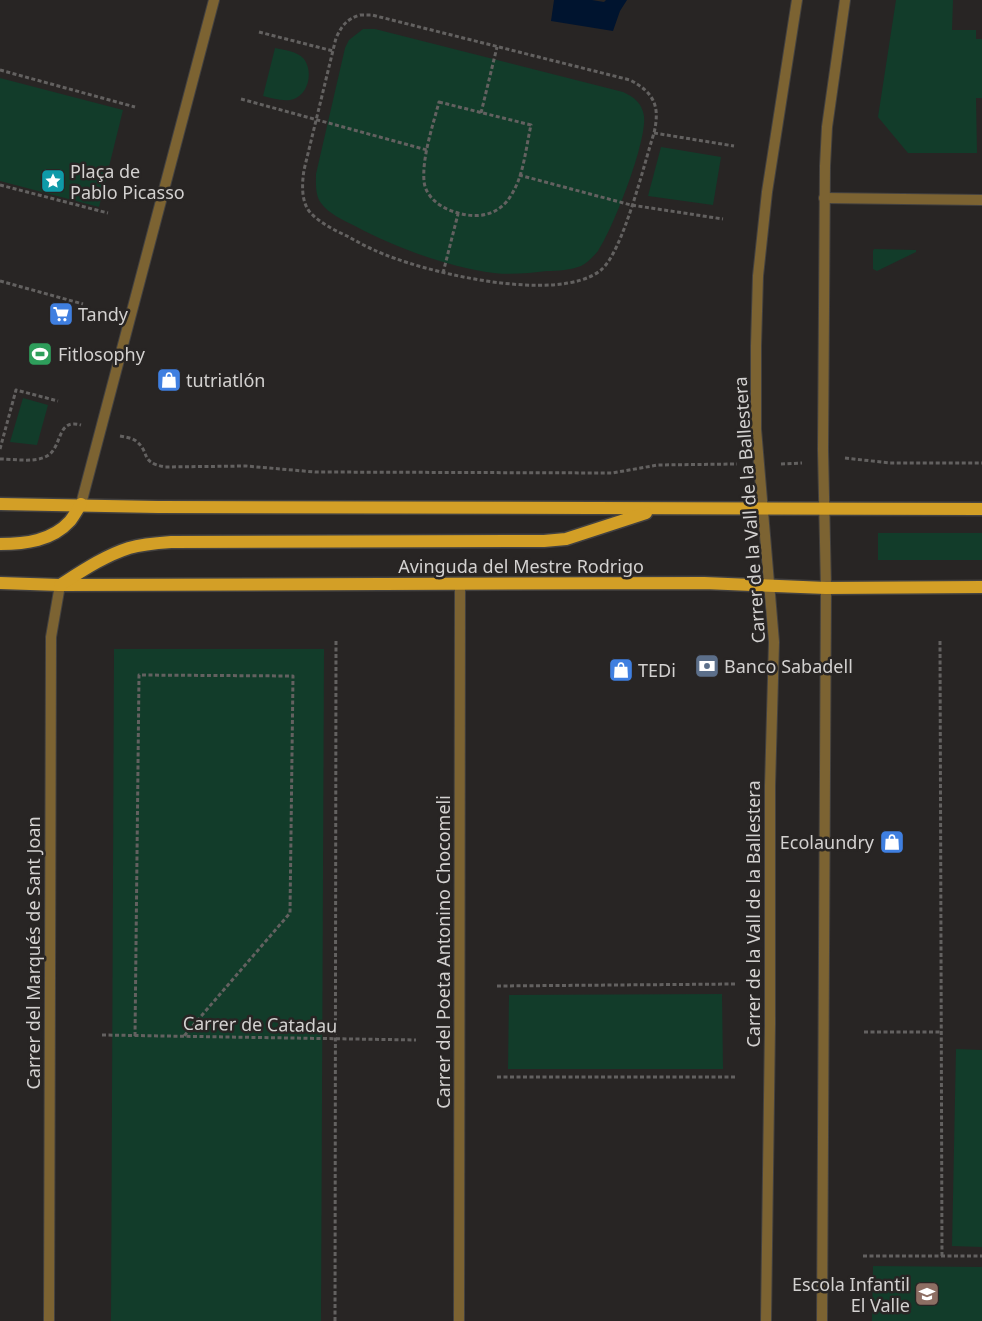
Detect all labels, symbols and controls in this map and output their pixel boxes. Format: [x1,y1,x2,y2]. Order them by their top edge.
place label: Plaça de Pablo Picasso [70,159,185,204]
place icon: Plaça de Pablo Picasso [40,168,66,194]
supermarket icon: Tandy [48,301,74,327]
place label: Tandy [78,302,129,326]
sports icon: Fitlosophy [27,341,53,367]
place label: Fitlosophy [58,342,146,366]
shop icon: tutriatlón [156,367,182,393]
place label: tutriatlón [186,368,265,392]
street label: Carrer de la Vall de la Ballestera [728,376,770,644]
street label: Avinguda del Mestre Rodrigo [398,554,644,578]
bank icon: Banco Sabadell [694,653,720,679]
place label: Banco Sabadell [724,654,853,678]
shop icon: TEDi [608,657,634,683]
place label: TEDi [638,658,676,682]
street label: Carrer de la Vall de la Ballestera [741,780,765,1048]
street label: Carrer del Poeta Antonino Chocomeli [431,795,455,1109]
street label: Carrer del Marqués de Sant Joan [21,816,45,1090]
shop icon: Ecolaundry [879,829,905,855]
place label: Ecolaundry [780,830,875,854]
street label: Carrer de Catadau [183,1011,337,1037]
place label: Escola Infantil El Valle [792,1272,910,1317]
school or university icon: Escola Infantil El Valle [914,1281,940,1307]

